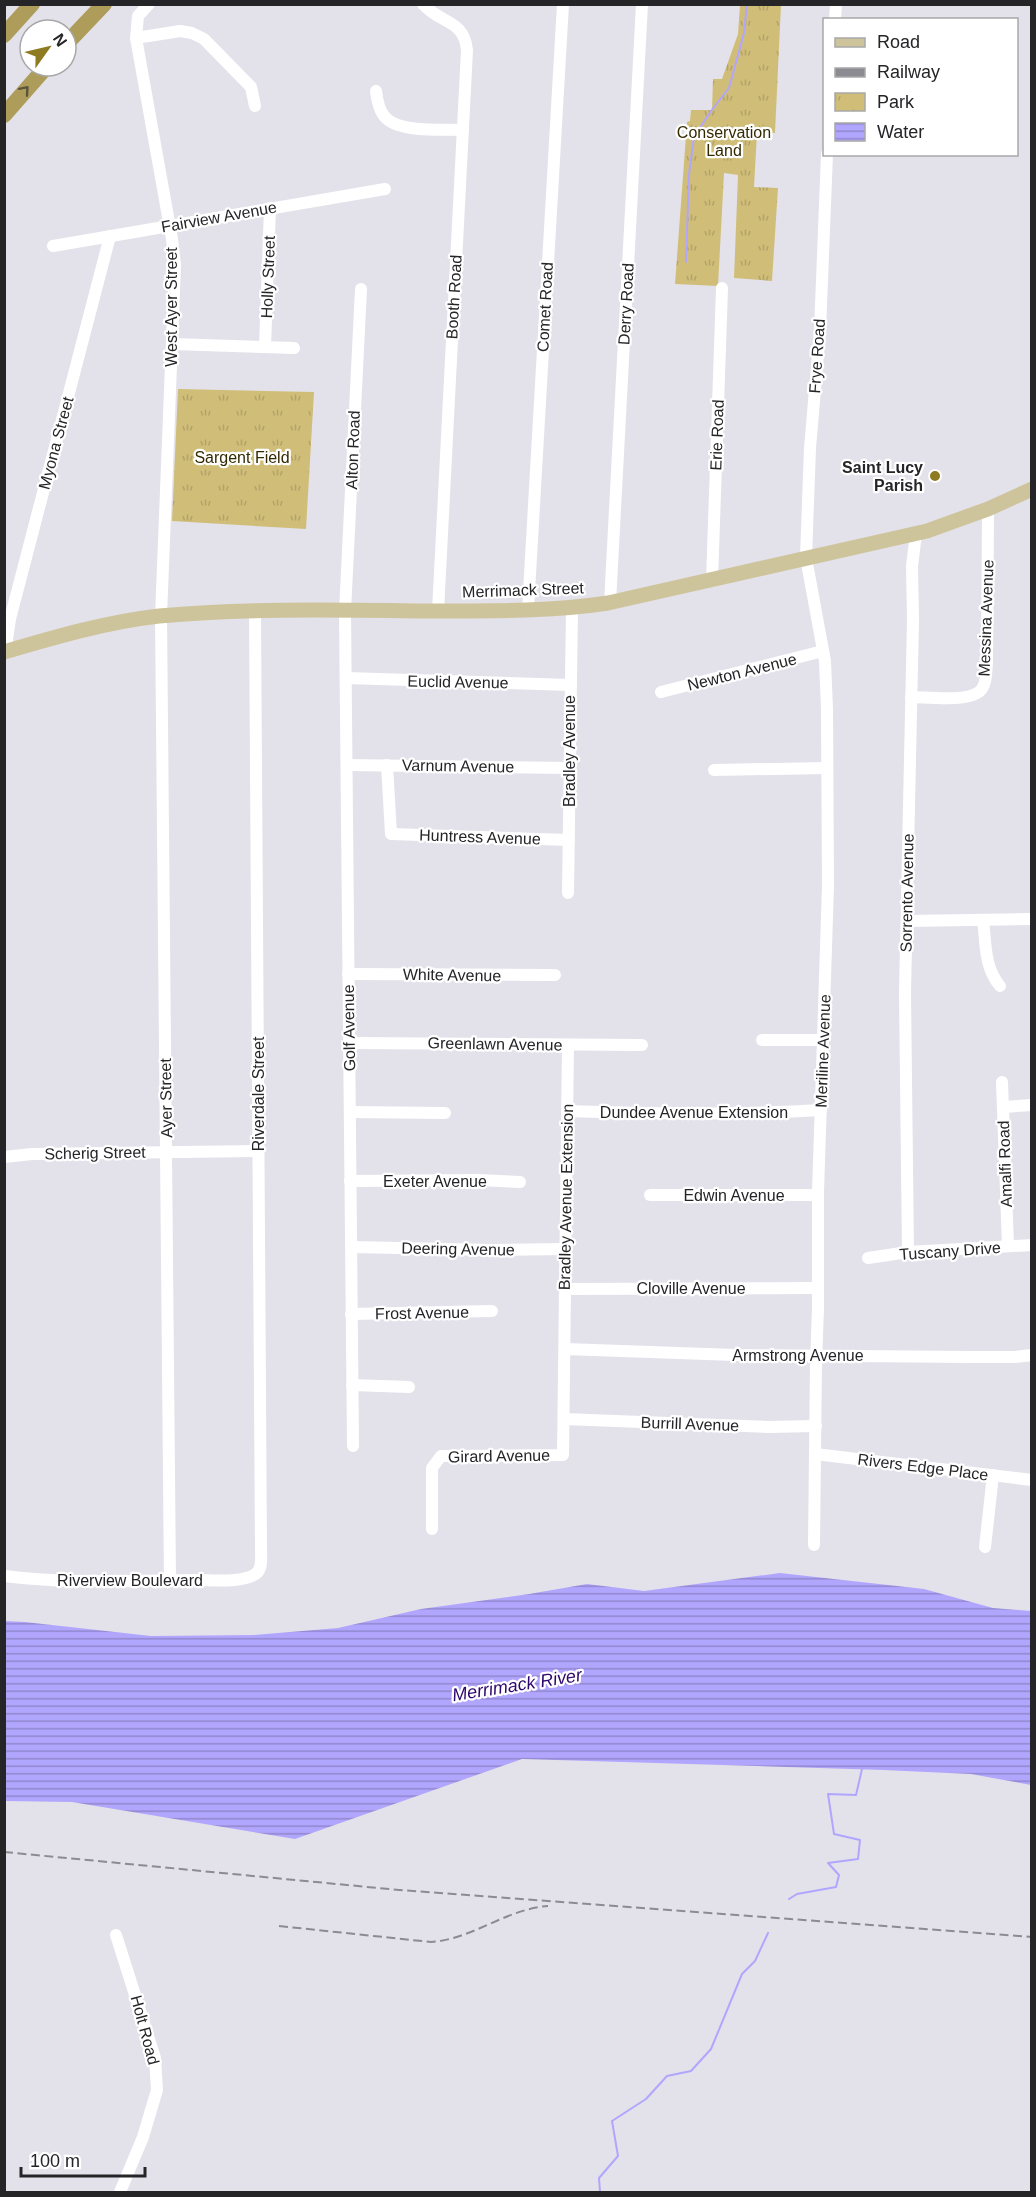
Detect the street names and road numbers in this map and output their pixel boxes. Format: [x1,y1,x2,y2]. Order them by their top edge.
street label: Fairview Avenue [160,198,278,236]
street label: Holly Street [258,235,278,319]
street label: West Ayer Street [163,247,180,367]
street label: Booth Road [443,254,465,340]
street label: Comet Road [534,262,556,352]
street label: Derry Road [615,263,637,345]
street label: Frye Road [806,318,828,394]
street label: Myona Street [35,394,77,491]
street label: Erie Road [707,399,727,471]
street label: Alton Road [343,410,363,490]
street label: Messina Avenue [975,559,997,677]
street label: Merrimack Street [462,579,585,601]
street label: Newton Avenue [686,650,798,694]
street label: Euclid Avenue [407,673,509,691]
street label: Bradley Avenue [561,695,578,807]
street label: Varnum Avenue [402,757,514,775]
street label: Huntress Avenue [419,826,541,848]
street label: Sorrento Avenue [897,833,917,953]
street label: White Avenue [403,966,501,984]
street label: Golf Avenue [340,984,358,1072]
street label: Meriline Avenue [813,994,833,1108]
street label: Greenlawn Avenue [427,1034,563,1054]
street label: Riverdale Street [250,1036,267,1151]
street label: Ayer Street [157,1057,175,1138]
street label: Bradley Avenue Extension [556,1104,576,1290]
street label: Dundee Avenue Extension [600,1104,788,1121]
street label: Amalfi Road [995,1120,1015,1208]
street label: Scherig Street [44,1144,146,1162]
street label: Exeter Avenue [383,1173,487,1190]
street label: Edwin Avenue [683,1187,785,1204]
street label: Tuscany Drive [899,1239,1001,1263]
street label: Deering Avenue [401,1240,515,1258]
street label: Cloville Avenue [636,1280,746,1297]
street label: Frost Avenue [375,1304,469,1322]
street label: Armstrong Avenue [732,1347,864,1364]
street label: Burrill Avenue [641,1414,740,1434]
street label: Girard Avenue [448,1447,550,1465]
street label: Rivers Edge Place [857,1451,989,1483]
street label: Riverview Boulevard [57,1572,203,1589]
street label: Holt Road [128,1993,162,2067]

